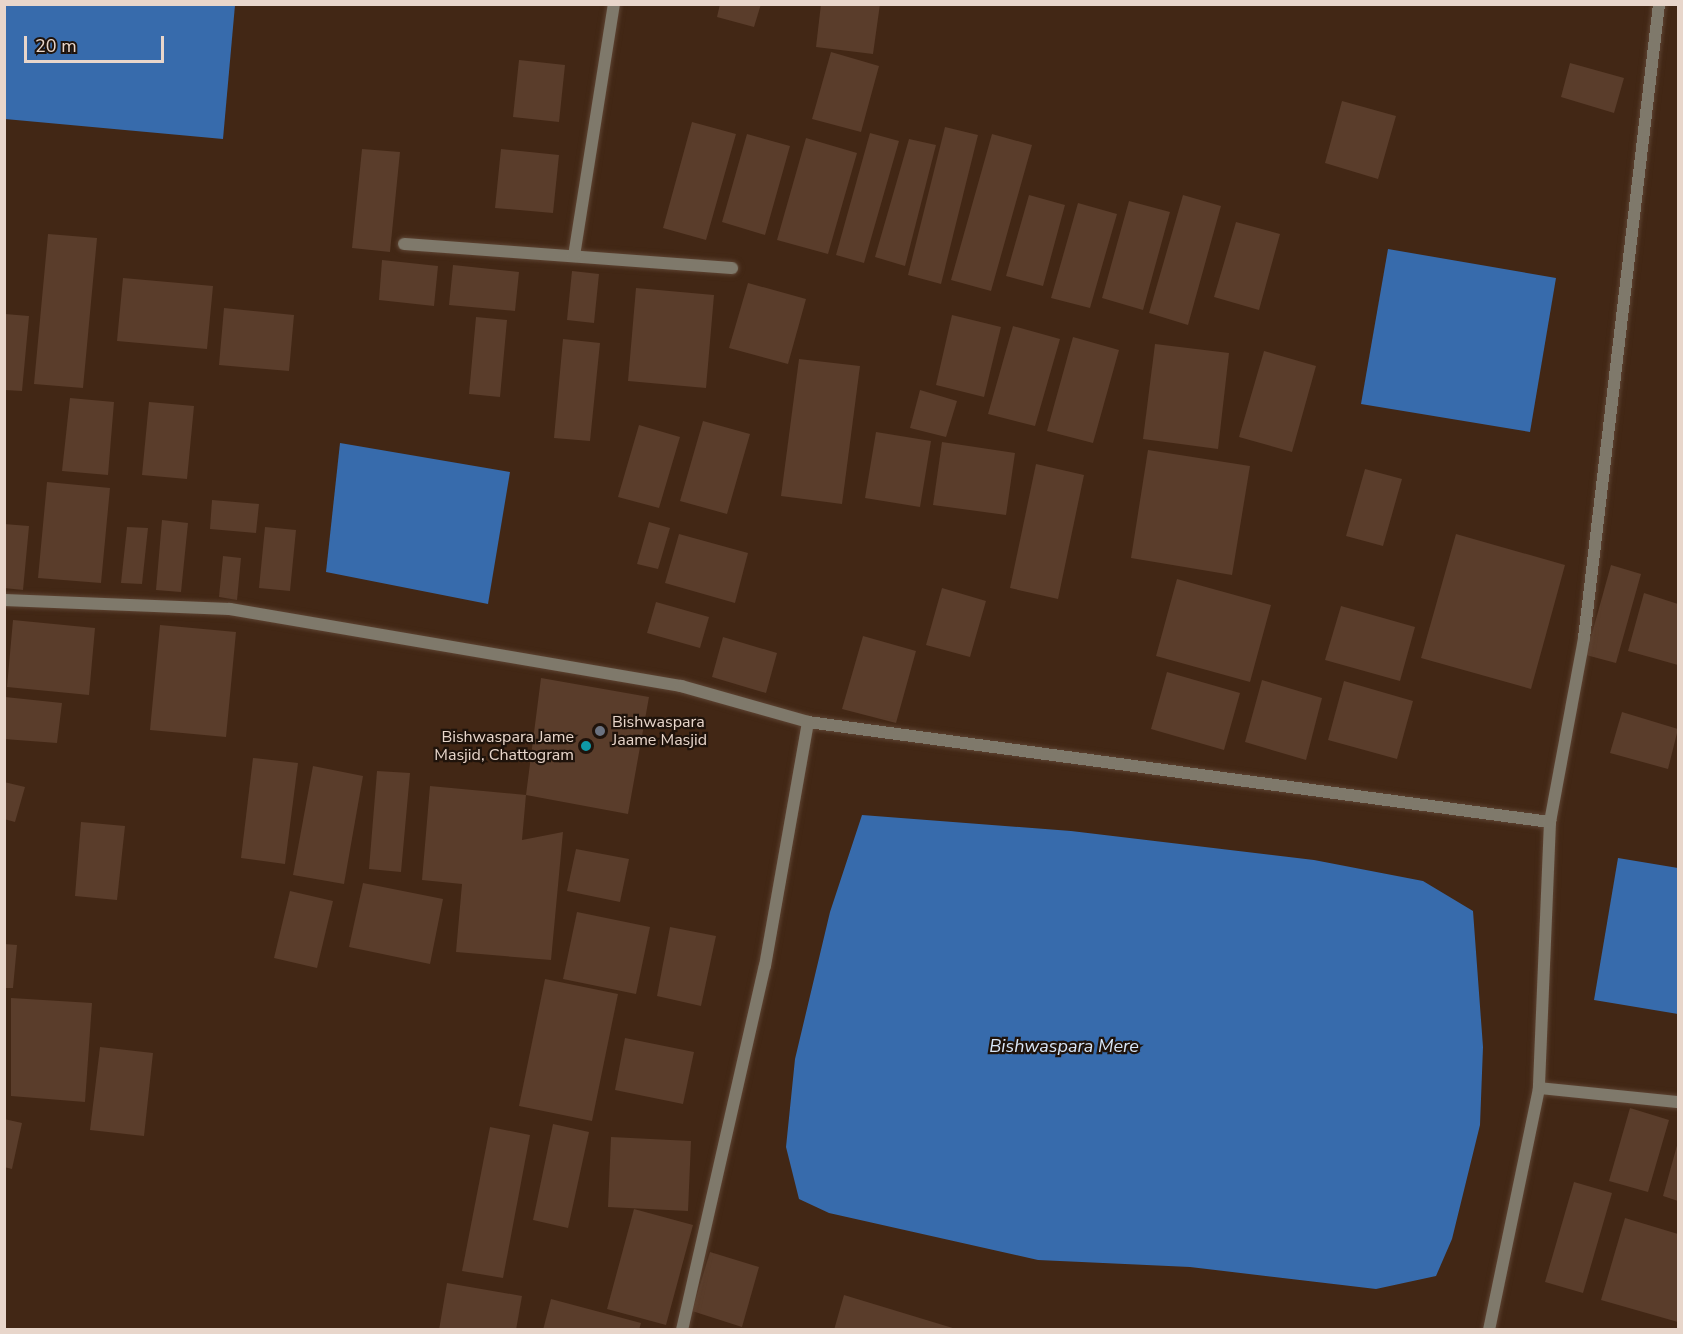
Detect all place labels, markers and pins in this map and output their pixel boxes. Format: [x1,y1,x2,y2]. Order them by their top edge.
place label: Bishwaspara Jaame Masjid [612,712,707,750]
marker: Bishwaspara Jaame Masjid [593,724,607,738]
place label: Bishwaspara Jame Masjid, Chattogram [434,727,574,765]
marker: Bishwaspara Jame Masjid, Chattogram [579,739,593,753]

